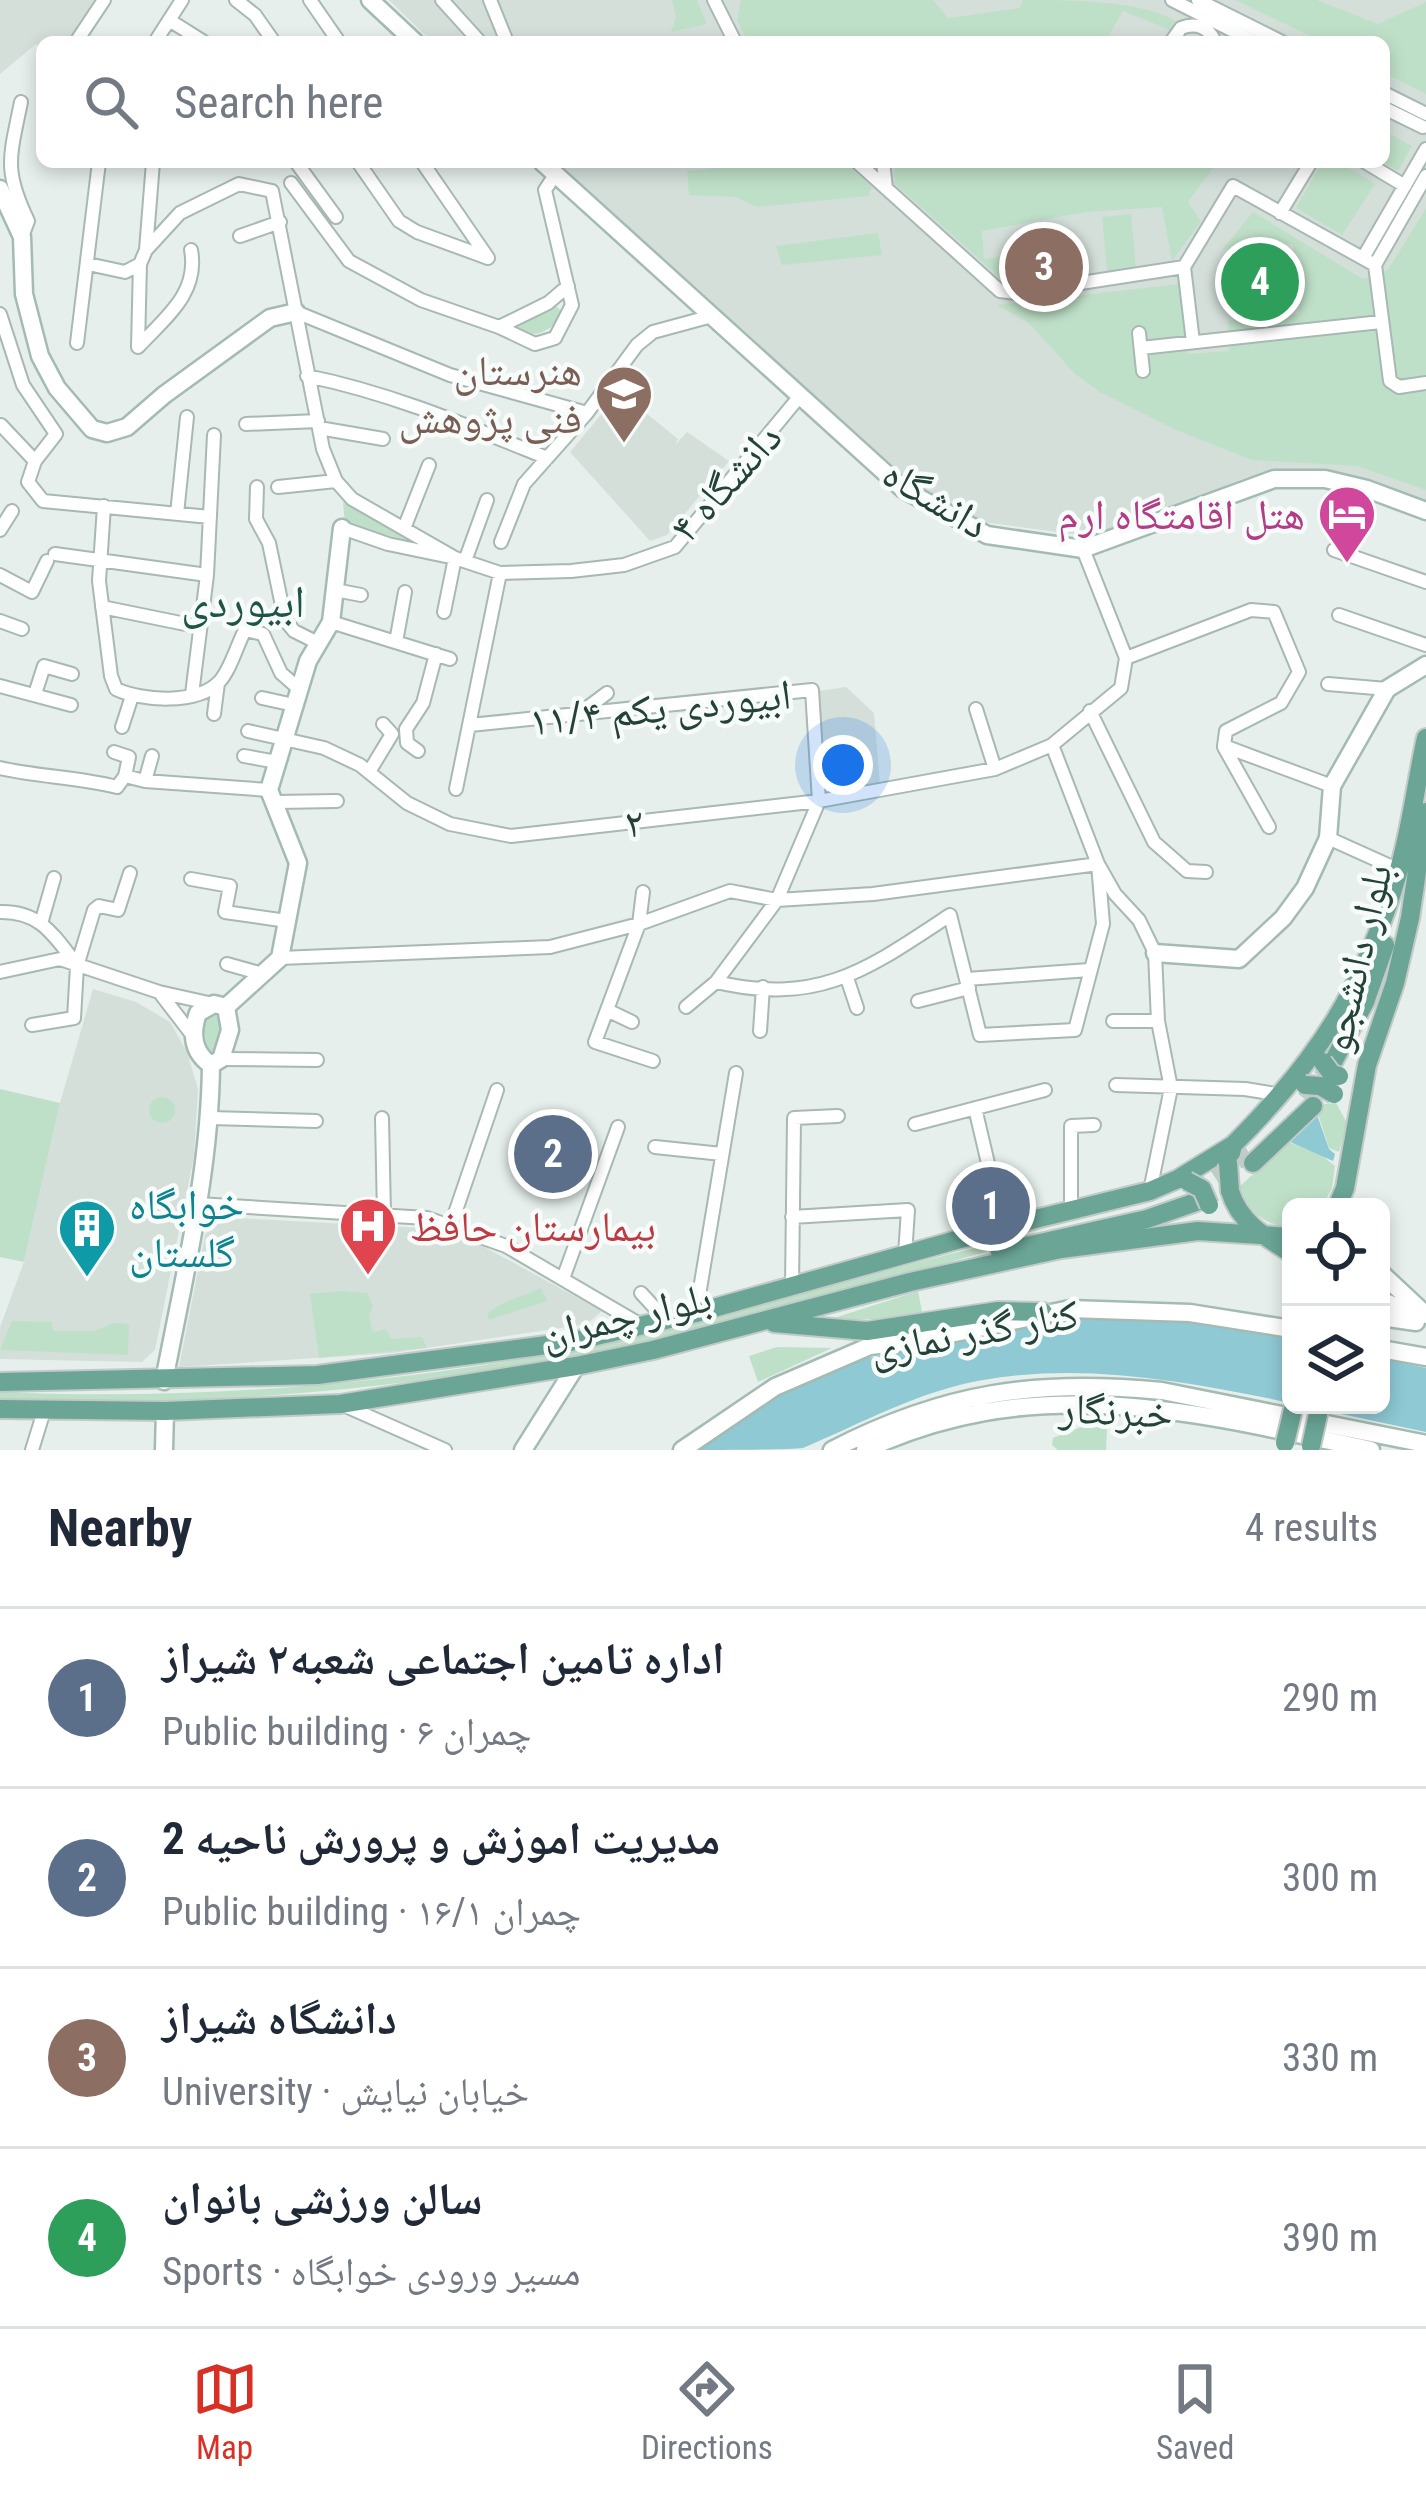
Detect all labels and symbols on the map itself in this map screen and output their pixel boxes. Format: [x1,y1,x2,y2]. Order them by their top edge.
pin: 3 [1005,222,1083,312]
pin: 4 [1221,237,1299,327]
place label: هنرستان فنی پژوهش [399,346,582,444]
school or university icon: هنرستان فنی پژوهش [593,363,655,445]
street label: ۴ دانشگاه [660,413,791,552]
street label: دانشگاه [874,448,997,549]
hotel icon: هتل اقامتگاه ارم [1316,483,1378,565]
place label: هتل اقامتگاه ارم [1058,490,1305,543]
district label: ابیوردی [181,575,305,629]
street label: ۱۱/۴ ابیوردی یکم [527,669,794,749]
your location [813,735,873,795]
street label: ۲ [622,797,646,848]
street label: بلوار دانشجو [1311,859,1402,1057]
pin: 2 [514,1109,592,1199]
pin: 1 [952,1161,1030,1251]
place label: خوابگاه گلستان [129,1180,244,1278]
hospital icon: بیمارستان حافظ [337,1195,399,1277]
building icon: خوابگاه گلستان [56,1197,118,1279]
place label: بیمارستان حافظ [410,1202,656,1252]
street label: بلوار چمران [536,1272,716,1360]
street label: کنار گذر نمازی [866,1289,1082,1375]
street label: خبرنگار [1057,1383,1174,1438]

